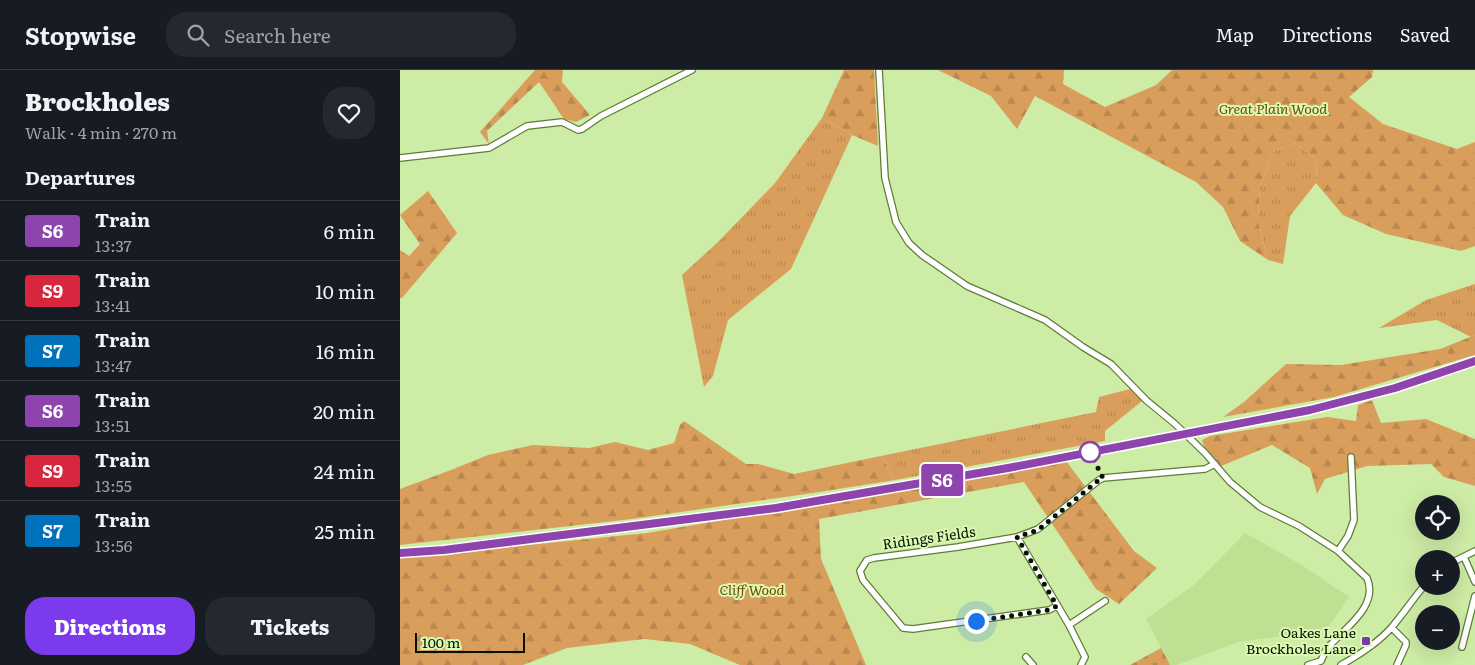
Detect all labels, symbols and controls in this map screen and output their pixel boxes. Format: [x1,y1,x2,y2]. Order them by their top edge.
search box [166,12,516,57]
text: Stopwise [25,17,136,52]
icon: search [184,21,212,49]
text: Search here [224,21,331,49]
text: Map [1216,21,1254,48]
text: Directions [1282,21,1372,48]
text: Saved [1400,21,1450,48]
text: Brockholes [25,83,170,118]
button: heart [323,87,375,139]
park label: Great Plain Wood [1219,98,1327,118]
text: Walk · 4 min · 270 m [25,120,177,144]
text: Departures [25,163,135,191]
text: Train [95,205,150,233]
text: S6 [42,217,63,244]
text: 6 min [324,217,375,245]
text: 13:37 [95,233,132,257]
text: Train [95,265,150,293]
text: S9 [42,277,63,304]
text: 10 min [315,277,375,305]
text: 13:41 [95,293,131,317]
text: Train [95,325,150,353]
text: S7 [42,337,63,364]
text: 16 min [316,337,375,365]
text: 13:47 [95,353,132,377]
text: Train [95,385,150,413]
text: S6 [42,397,63,424]
text: 20 min [313,397,375,425]
text: 13:51 [95,413,130,437]
unlabelled marker [1079,441,1101,463]
text: Train [95,445,150,473]
text: S9 [42,457,63,484]
text: 24 min [314,457,375,485]
line badge: S6 [920,464,964,496]
text: S6 [931,466,953,493]
text: 13:55 [95,473,132,497]
map controls [1415,495,1460,650]
button: locate [1415,495,1460,540]
text: Train [95,505,150,533]
text: S7 [42,517,63,544]
text: 25 min [315,517,375,545]
street label: Ridings Fields [881,521,977,553]
text: 13:56 [95,533,132,557]
button: + [1415,550,1460,595]
park label: Cliff Wood [719,579,785,599]
button: Directions [25,597,195,655]
button: Tickets [205,597,375,655]
button: − [1415,605,1460,650]
your location [964,609,989,634]
place label: Oakes Lane Brockholes Lane [1246,622,1356,658]
scale bar [415,630,525,653]
text: 100 m [422,632,460,652]
marker: Oakes Lane Brockholes Lane [1360,635,1372,647]

